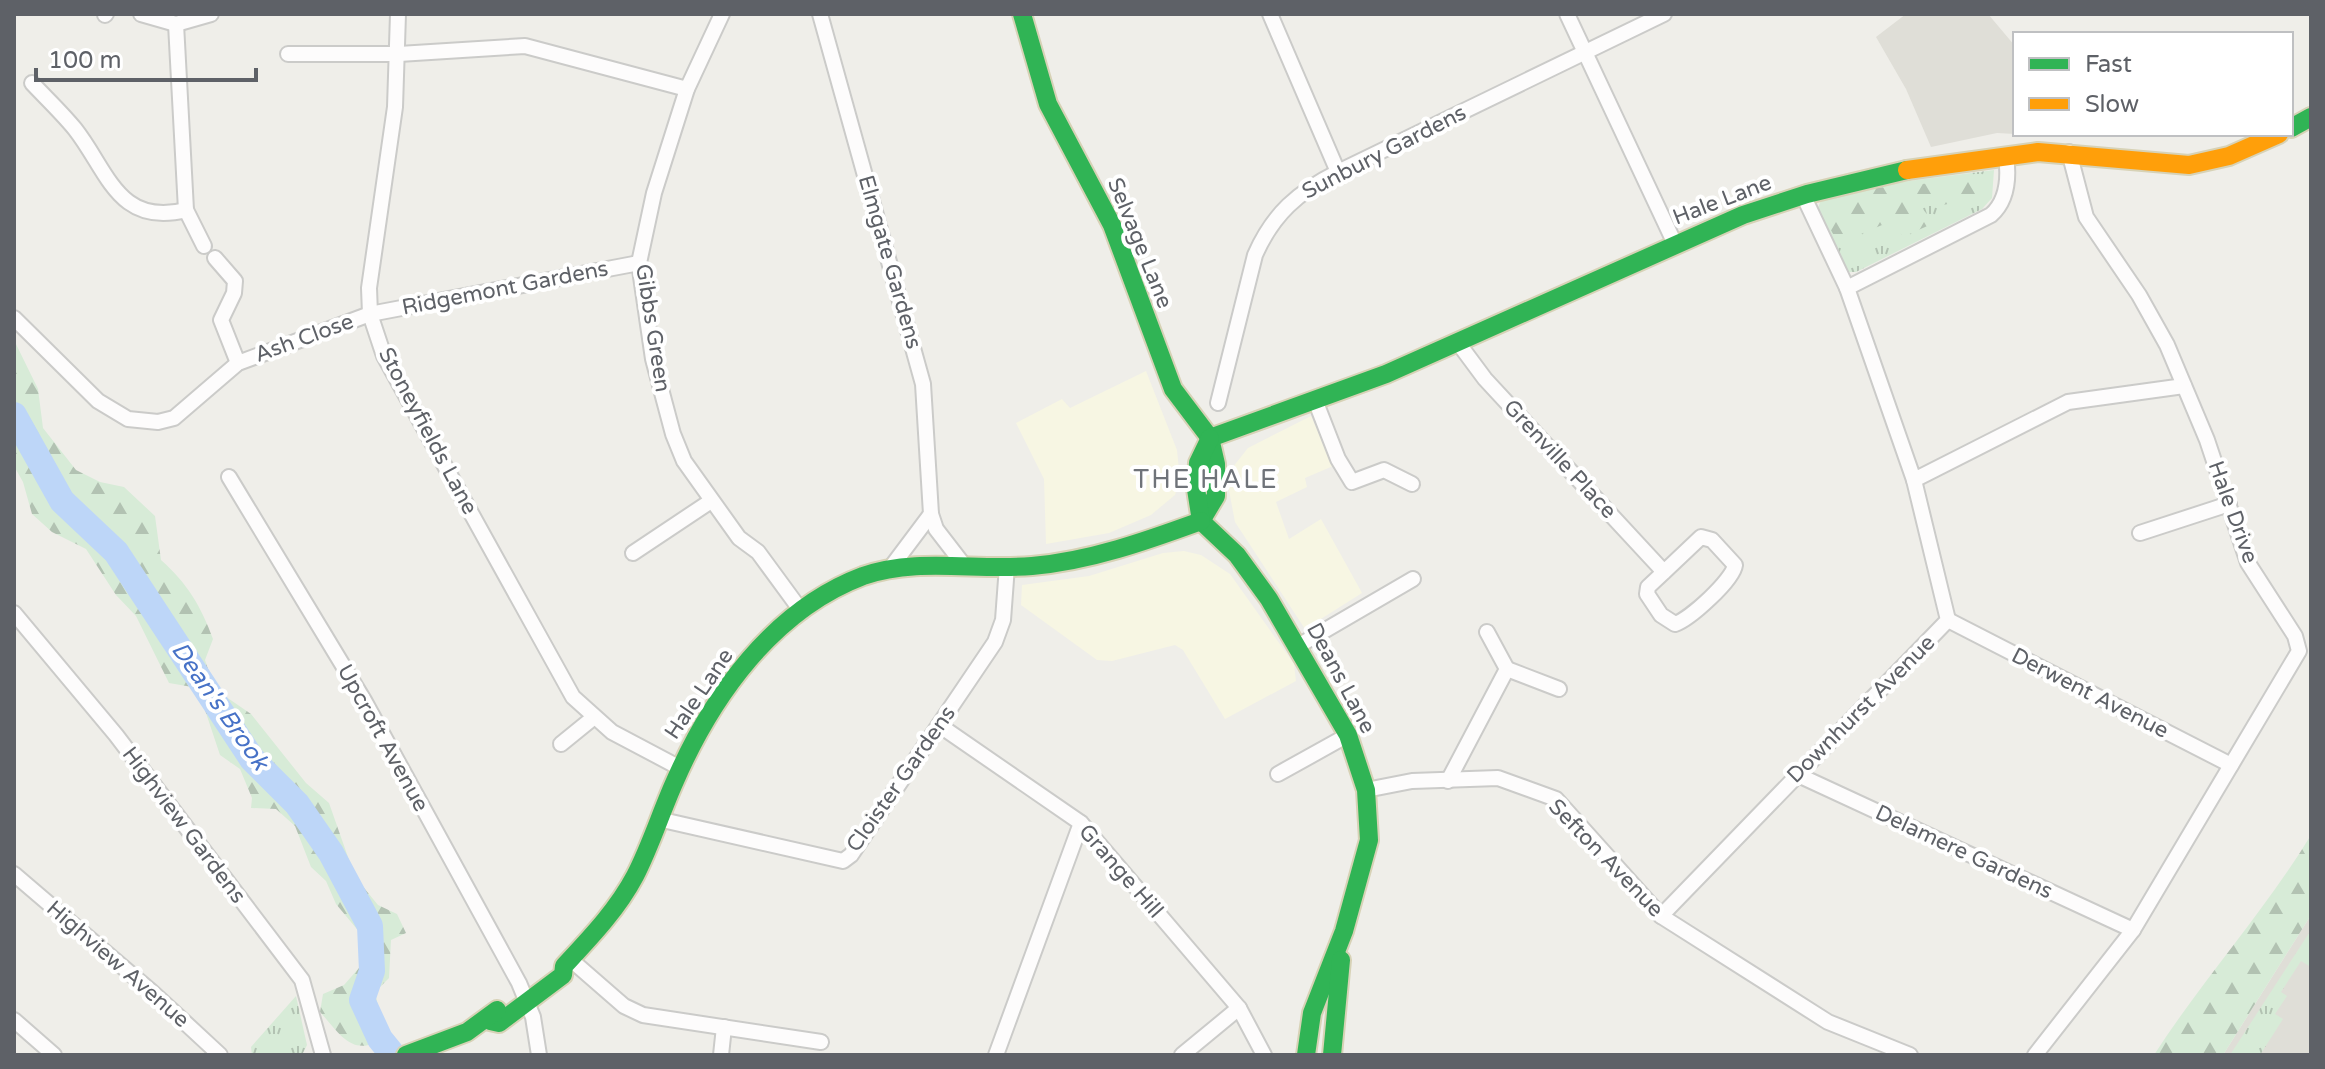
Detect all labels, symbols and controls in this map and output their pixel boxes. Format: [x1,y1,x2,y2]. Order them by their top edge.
scale bar [36,32,256,82]
legend [2013,32,2293,136]
text: 100 m [48,46,122,75]
text: Fast [2085,50,2132,79]
text: Slow [2085,90,2139,119]
street label: Sunbury Gardens [1298,99,1470,205]
street label: Hale Lane [1669,169,1775,231]
street label: Elmgate Gardens [853,172,927,352]
street label: Selvage Lane [1102,174,1178,312]
street label: Ridgemont Gardens [400,255,610,321]
street label: Gibbs Green [630,262,676,394]
street label: Ash Close [251,308,357,368]
street label: Stoneyfields Lane [373,343,483,519]
street label: Grenville Place [1498,394,1622,524]
street label: Hale Drive [2203,457,2263,567]
district label: THE HALE [1133,464,1279,495]
street label: Deans Lane [1301,618,1381,738]
street label: Downhurst Avenue [1782,630,1940,788]
water label: Dean's Brook [165,636,276,777]
street label: Derwent Avenue [2007,642,2173,744]
street label: Hale Lane [659,644,739,744]
street label: Upcroft Avenue [332,660,434,816]
street label: Cloister Gardens [841,701,961,857]
street label: Highview Gardens [117,742,251,908]
street label: Sefton Avenue [1543,794,1669,922]
street label: Delamere Gardens [1871,799,2057,905]
street label: Grange Hill [1073,819,1169,923]
street label: Highview Avenue [41,895,195,1033]

